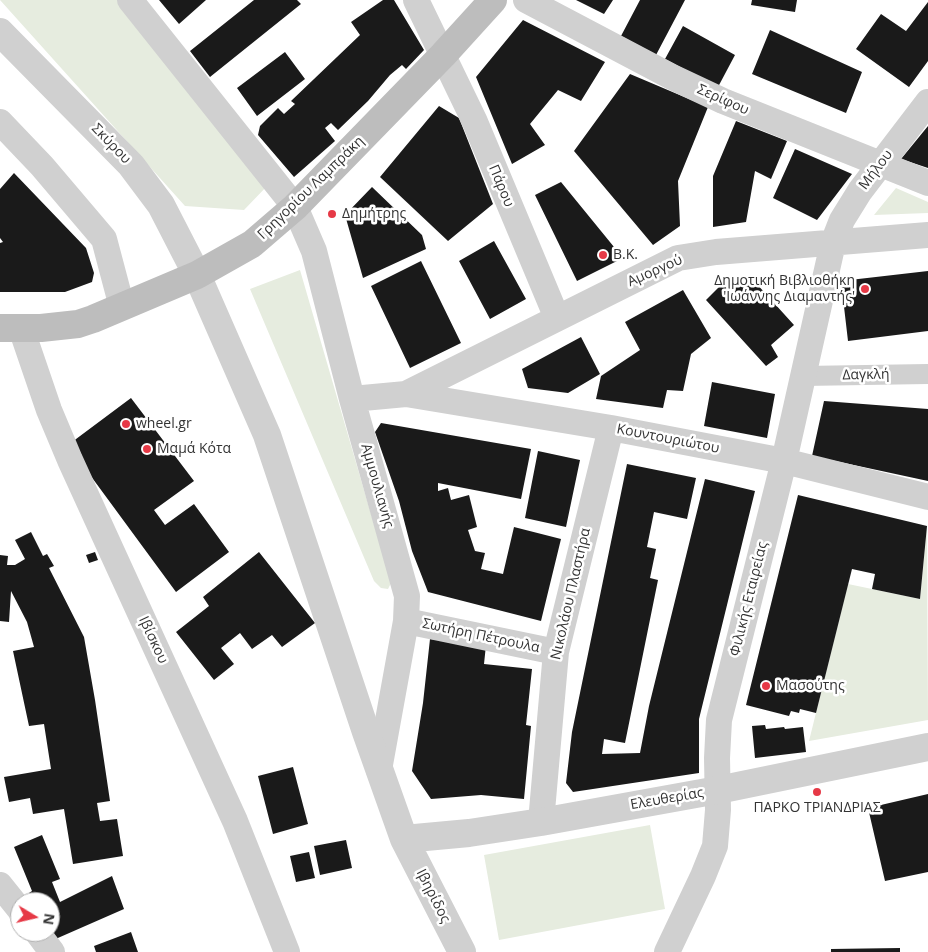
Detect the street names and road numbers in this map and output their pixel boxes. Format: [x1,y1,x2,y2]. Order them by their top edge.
street label: Σερίφου [695,81,751,119]
street label: Σκύρου [88,120,134,168]
street label: Γρηγορίου Λαμπράκη [254,133,368,243]
street label: Μήλου [856,147,896,193]
street label: Πάρου [485,162,517,210]
street label: Αμοργού [625,251,685,291]
street label: Δαγκλή [842,366,890,384]
street label: Κουντουριώτου [615,421,721,457]
street label: Αμμουλιανής [357,442,397,530]
street label: Νικολάου Πλαστήρα [548,526,594,662]
street label: Φιλικής Εταιρείας [727,540,771,658]
street label: Ιβίσκου [135,614,171,666]
street label: Σωτήρη Πέτρουλα [421,615,541,657]
street label: Ελευθερίας [629,784,705,814]
street label: Ιβηρίδος [412,866,454,926]

